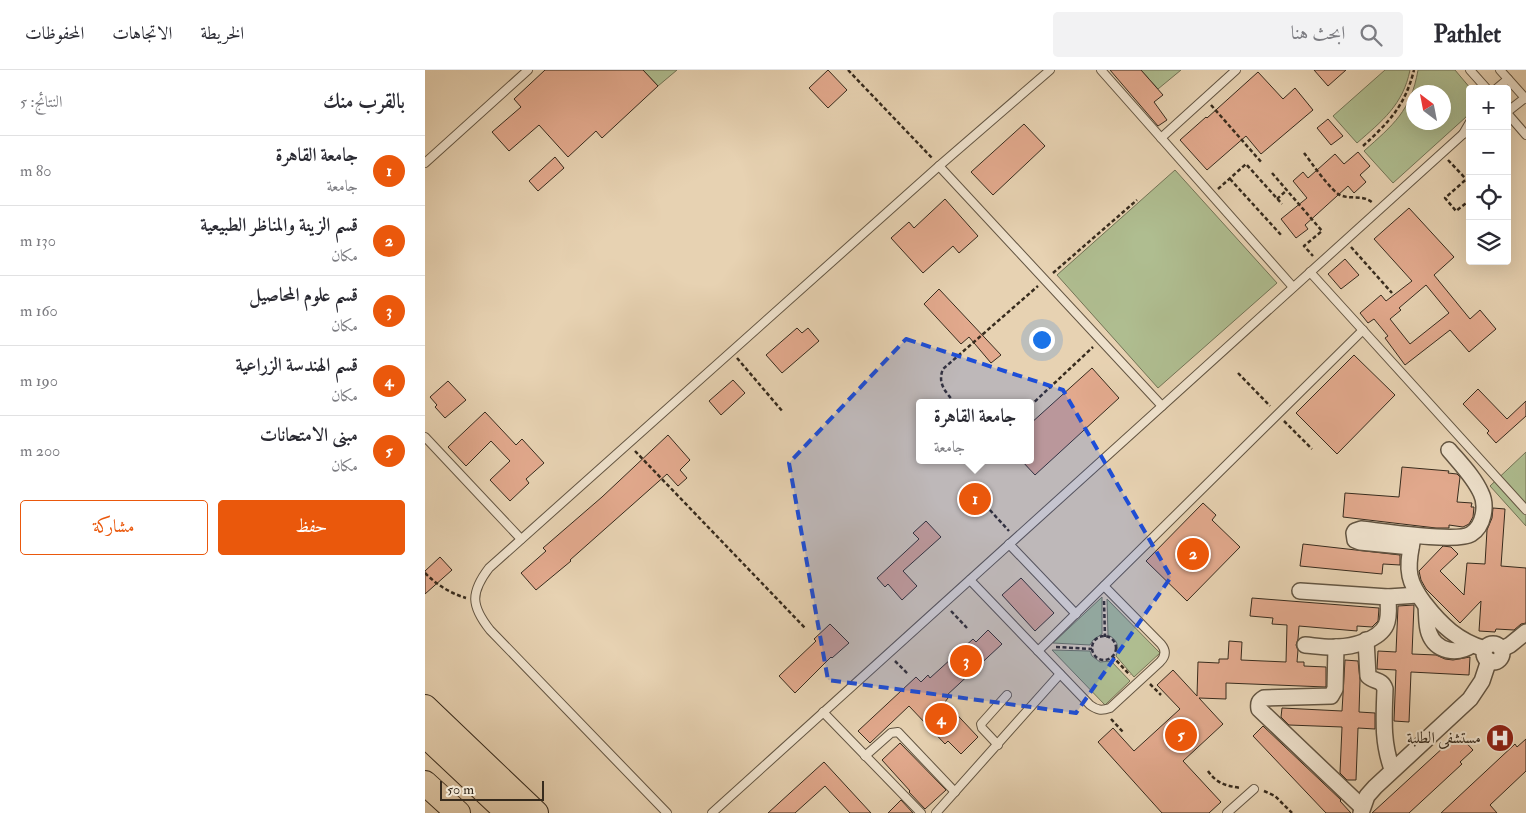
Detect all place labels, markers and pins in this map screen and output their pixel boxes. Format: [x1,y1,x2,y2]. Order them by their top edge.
pin: 1 [959,480,991,518]
pin: 2 [1177,535,1209,573]
pin: 3 [950,642,982,680]
pin: 4 [925,700,957,738]
pin: 5 [1165,716,1197,754]
hospital icon: مستشفى الطلبة [1485,723,1515,753]
place label: مستشفى الطلبة [1407,728,1481,749]

